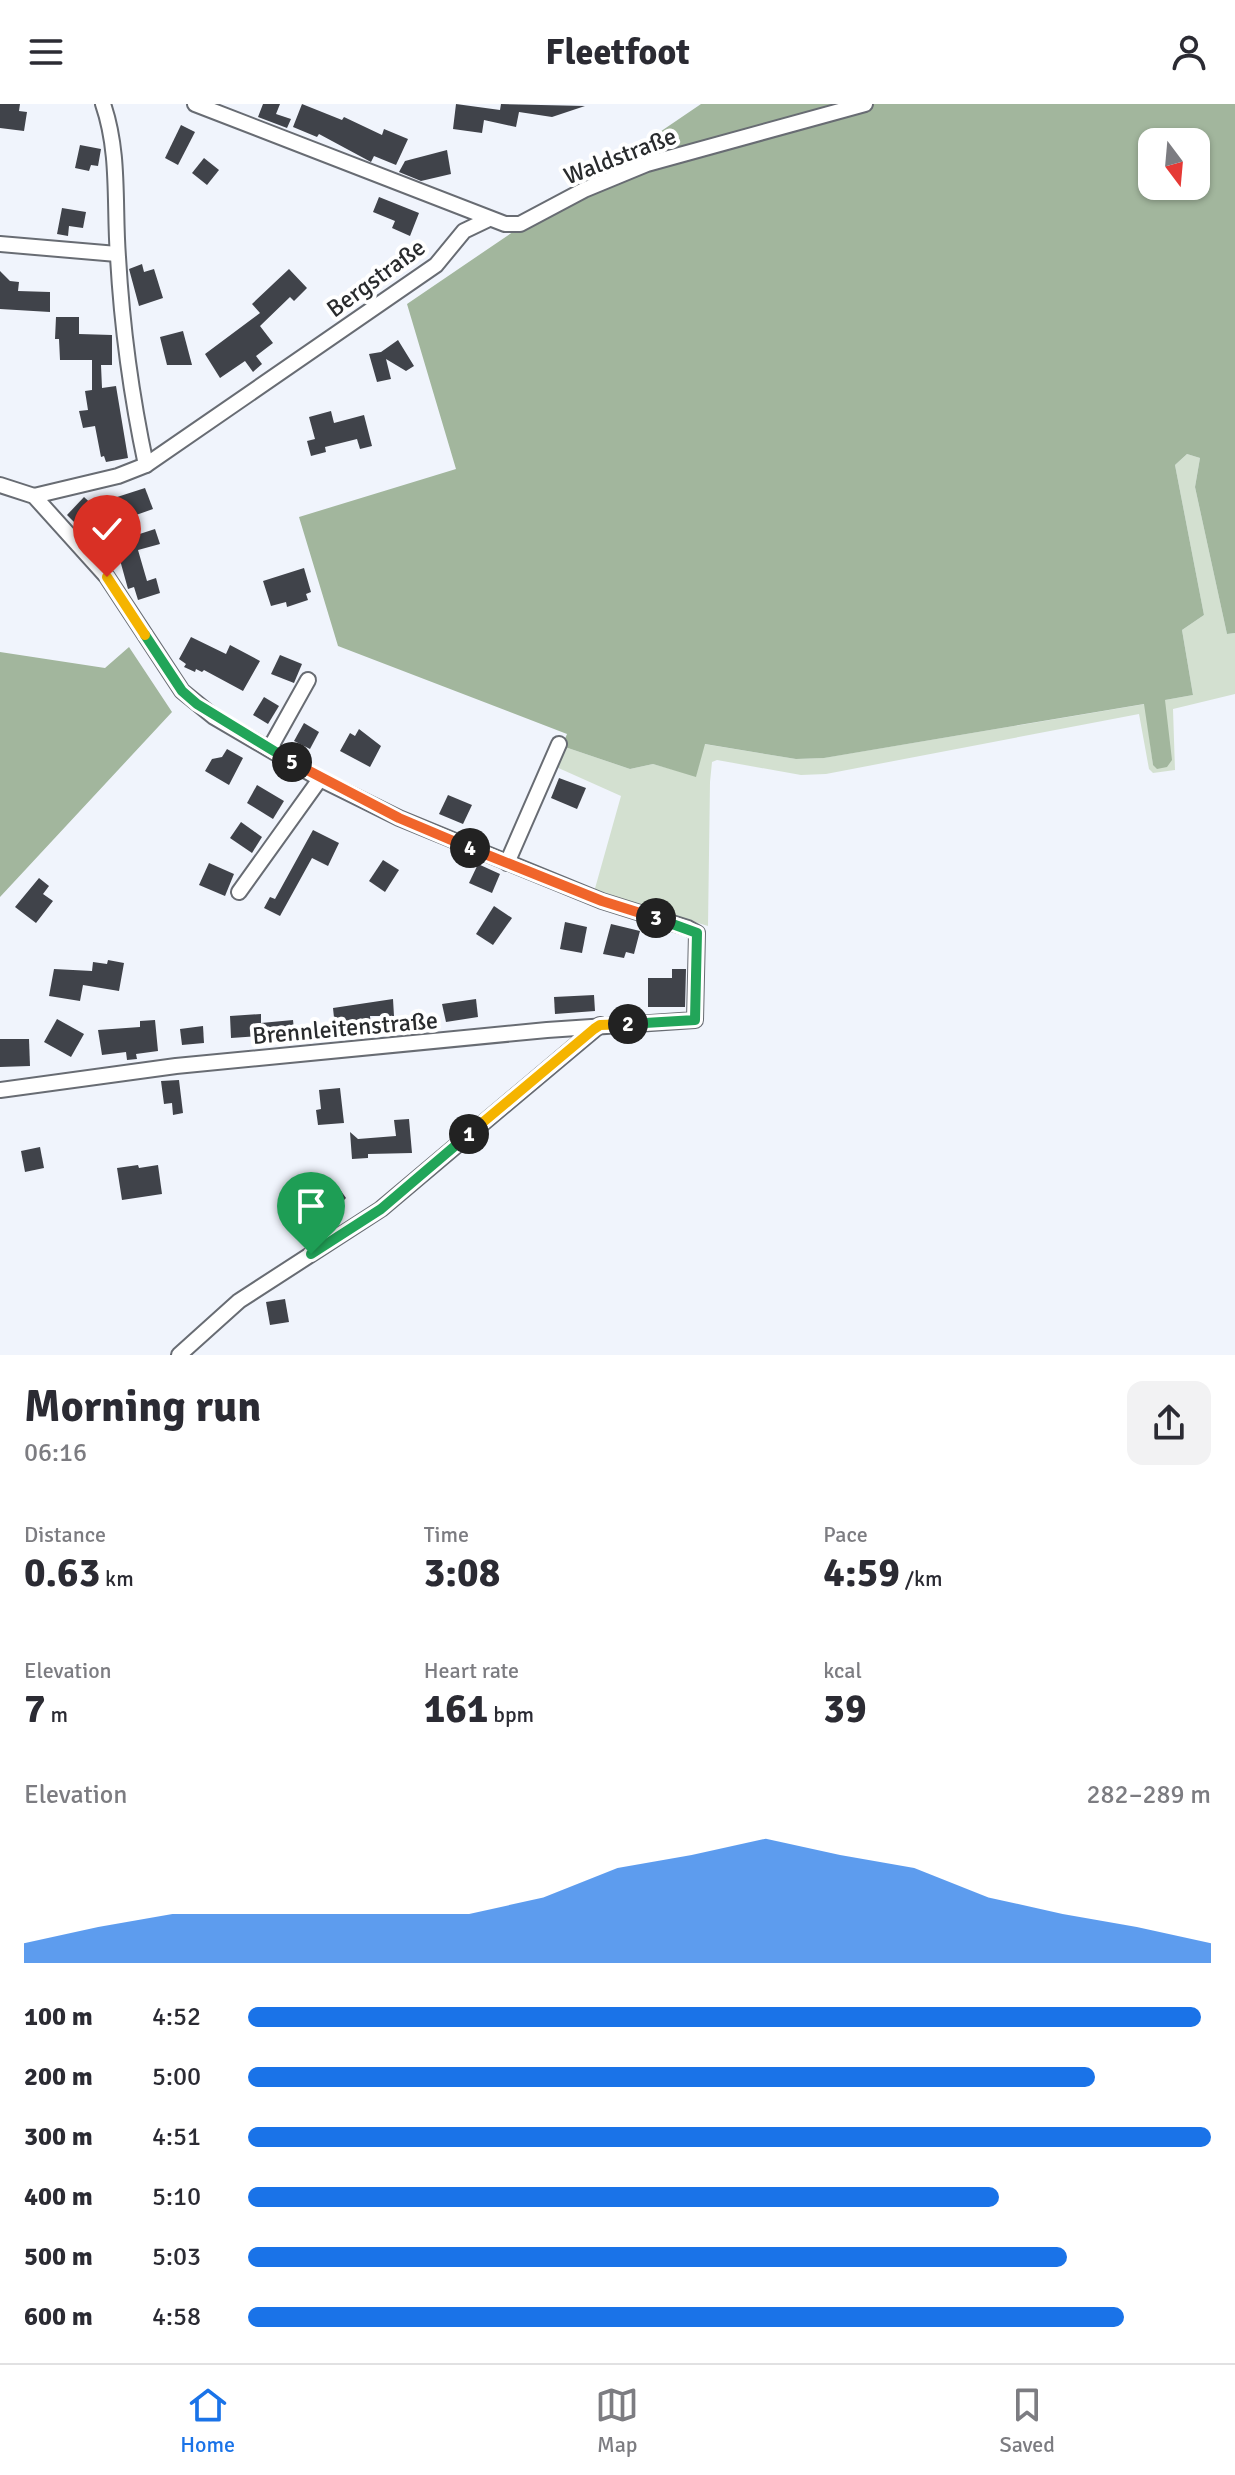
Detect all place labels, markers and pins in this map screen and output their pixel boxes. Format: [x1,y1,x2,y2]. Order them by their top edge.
pin [73,495,141,577]
pin: 5 [272,742,312,782]
pin: 4 [450,828,490,868]
pin: 3 [636,898,676,938]
pin: 2 [608,1004,648,1044]
pin: 1 [449,1114,489,1154]
pin [277,1172,345,1254]

